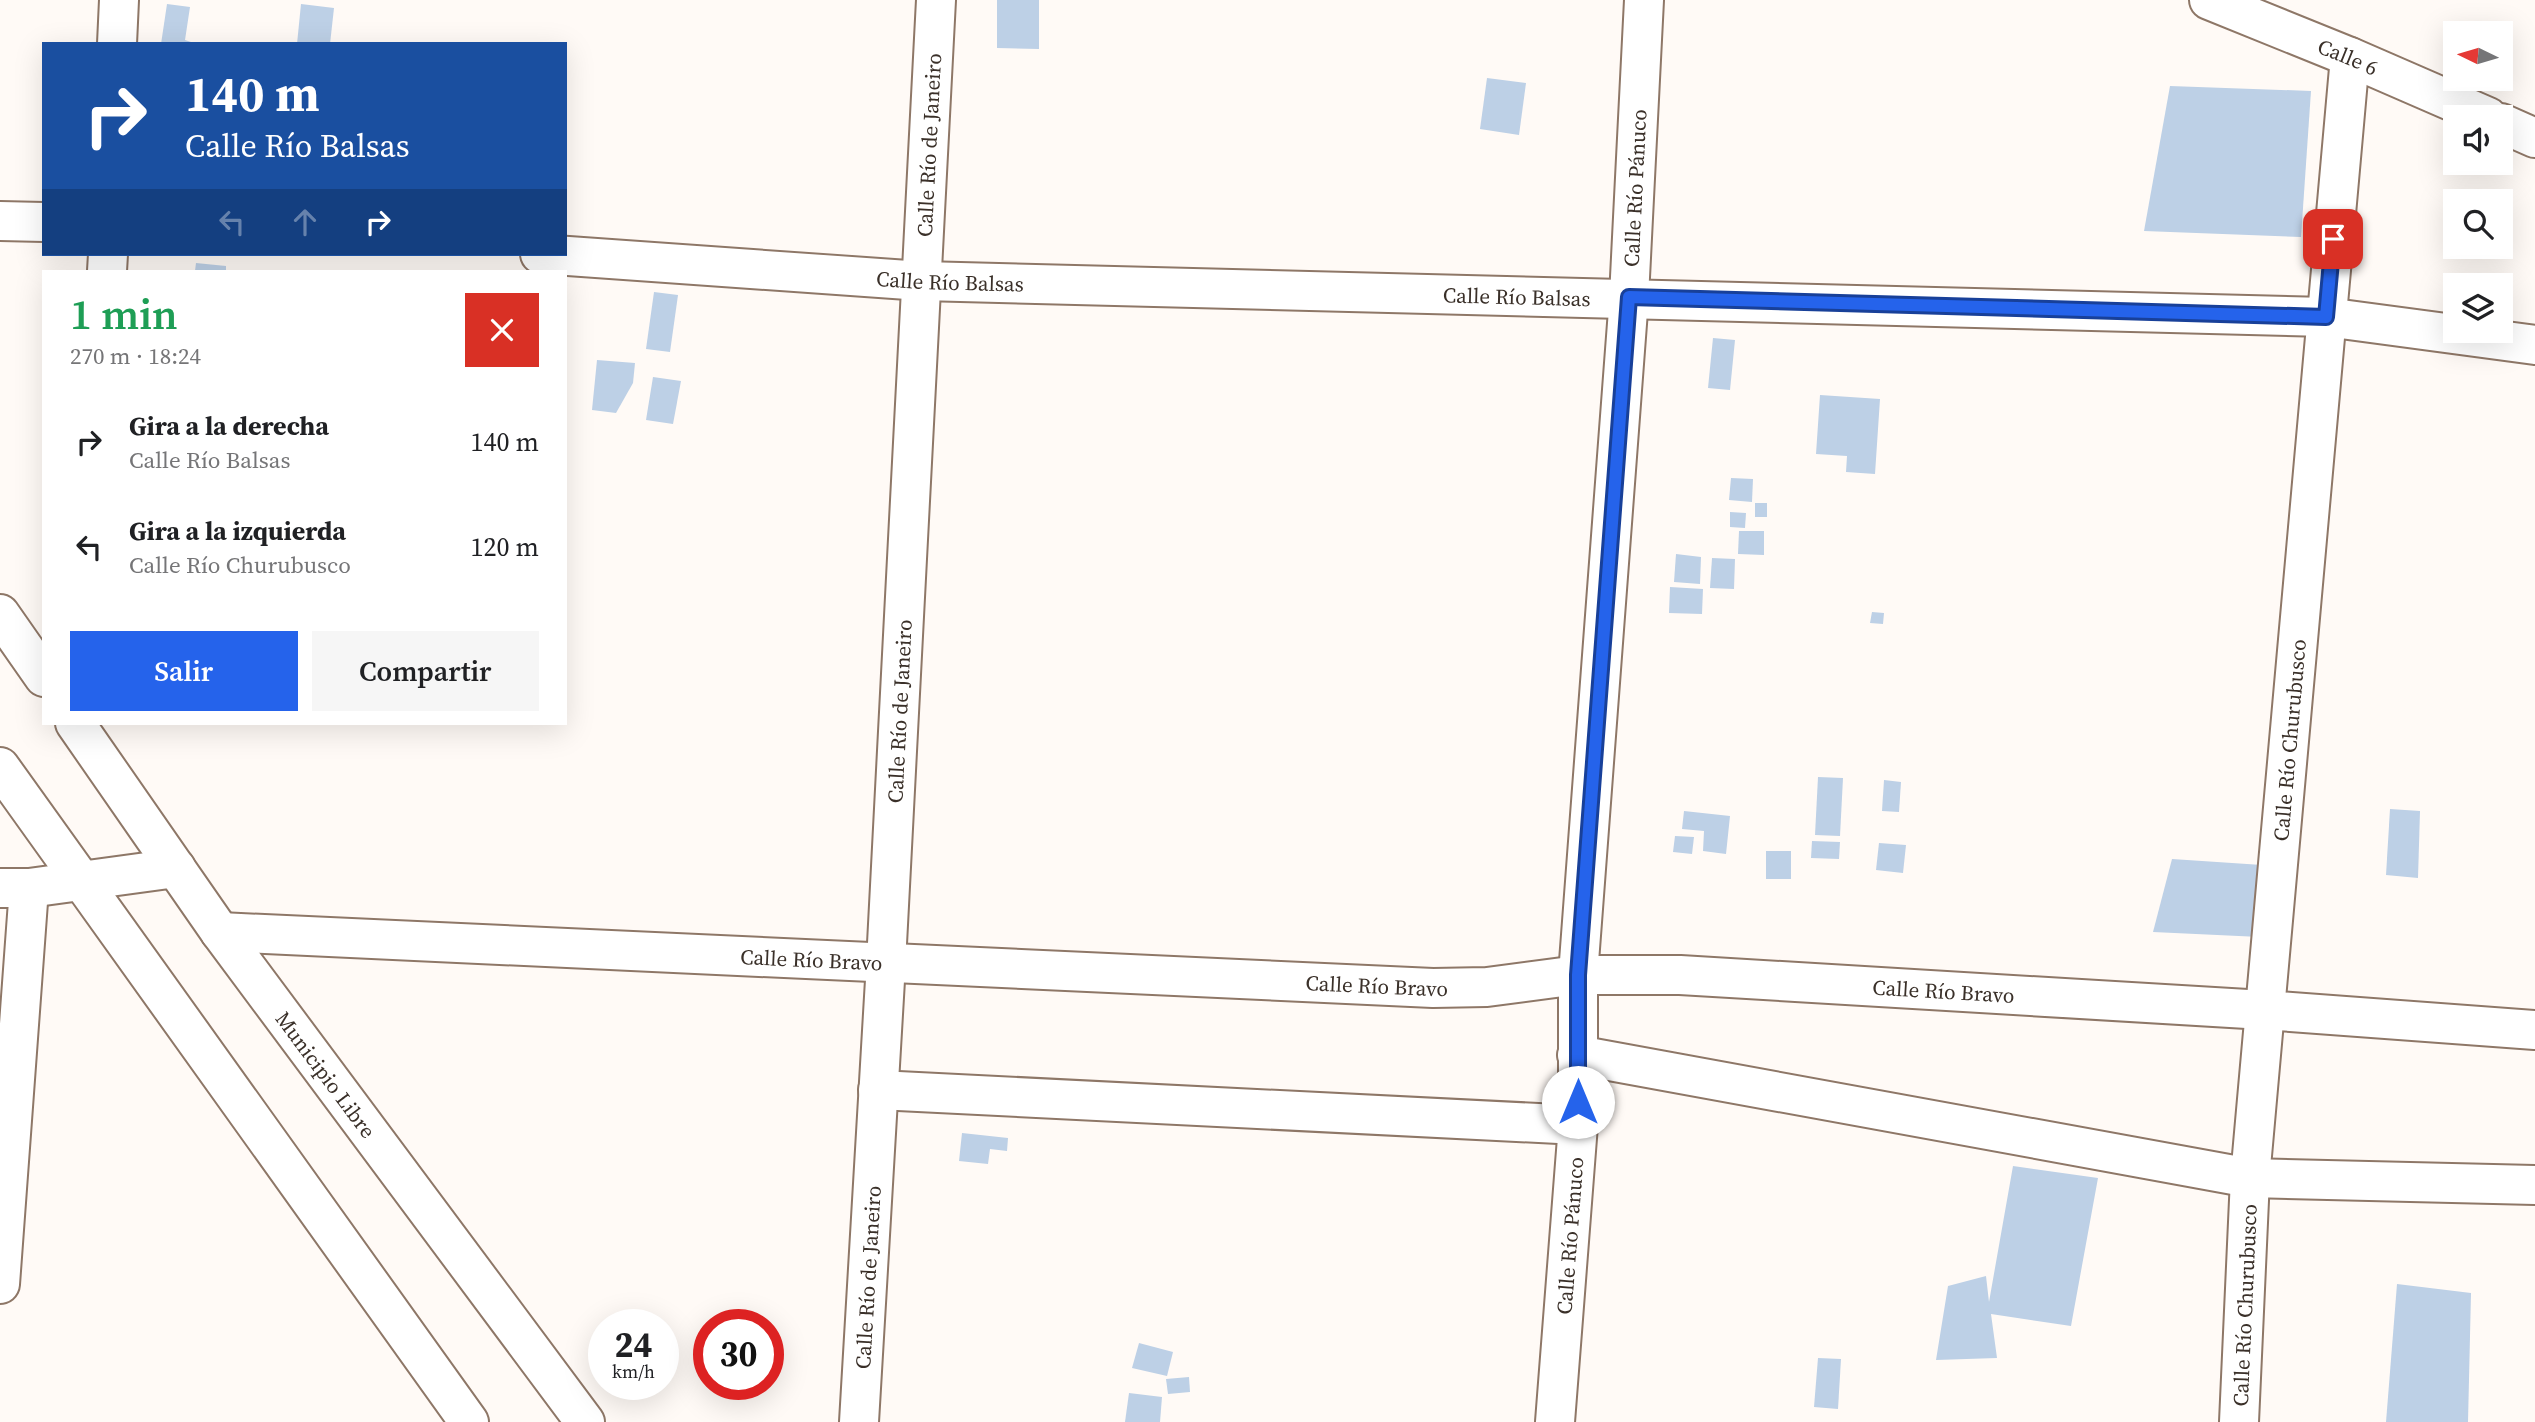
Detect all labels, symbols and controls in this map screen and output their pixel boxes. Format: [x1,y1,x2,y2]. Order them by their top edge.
north arrow [2443,21,2513,91]
map controls [2443,21,2513,343]
street label: Calle 6 [2314,31,2383,82]
street label: Calle Río de Janeiro [909,52,948,237]
text: 140 m [185,60,320,127]
icon: right [70,70,161,161]
button: sound [2443,105,2513,175]
street label: Calle Río Pánuco [1616,108,1653,268]
text: Calle Río Balsas [185,124,410,168]
button: search [2443,189,2513,259]
icon: left [213,203,251,241]
icon: ahead [286,203,324,241]
icon: right [359,203,397,241]
pin [2303,209,2363,269]
icon: arrive [2314,220,2352,258]
street label: Calle Río Balsas [875,263,1024,298]
button: layers [2443,273,2513,343]
street label: Calle Río Balsas [1443,280,1591,313]
text: 1 min [70,285,178,343]
button: close [465,293,539,367]
text: 270 m · 18:24 [70,340,201,372]
text: Gira a la derecha [129,408,329,444]
icon: right [70,423,108,461]
text: 140 m [471,424,539,460]
text: Calle Río Balsas [129,444,291,476]
text: Gira a la izquierda [129,513,346,549]
icon: left [70,528,108,566]
text: 120 m [471,529,539,565]
text: Calle Río Churubusco [129,549,351,581]
street label: Calle Río de Janeiro [880,619,918,804]
button: Salir [70,631,298,711]
button: Compartir [312,631,539,711]
street label: Calle Río Churubusco [2266,638,2313,842]
street label: Calle Río Bravo [740,942,883,977]
street label: Calle Río Bravo [1305,968,1448,1003]
street label: Calle Río Bravo [1872,972,2015,1010]
street label: Municipio Libre [269,1005,383,1144]
position arrow [1541,1065,1615,1139]
street label: Calle Río Pánuco [1549,1156,1590,1315]
street label: Calle Río de Janeiro [848,1185,887,1370]
street label: Calle Río Churubusco [2225,1203,2263,1407]
speed limit sign: 30 [693,1309,784,1400]
text: 24 [615,1321,652,1369]
text: km/h [612,1359,655,1384]

